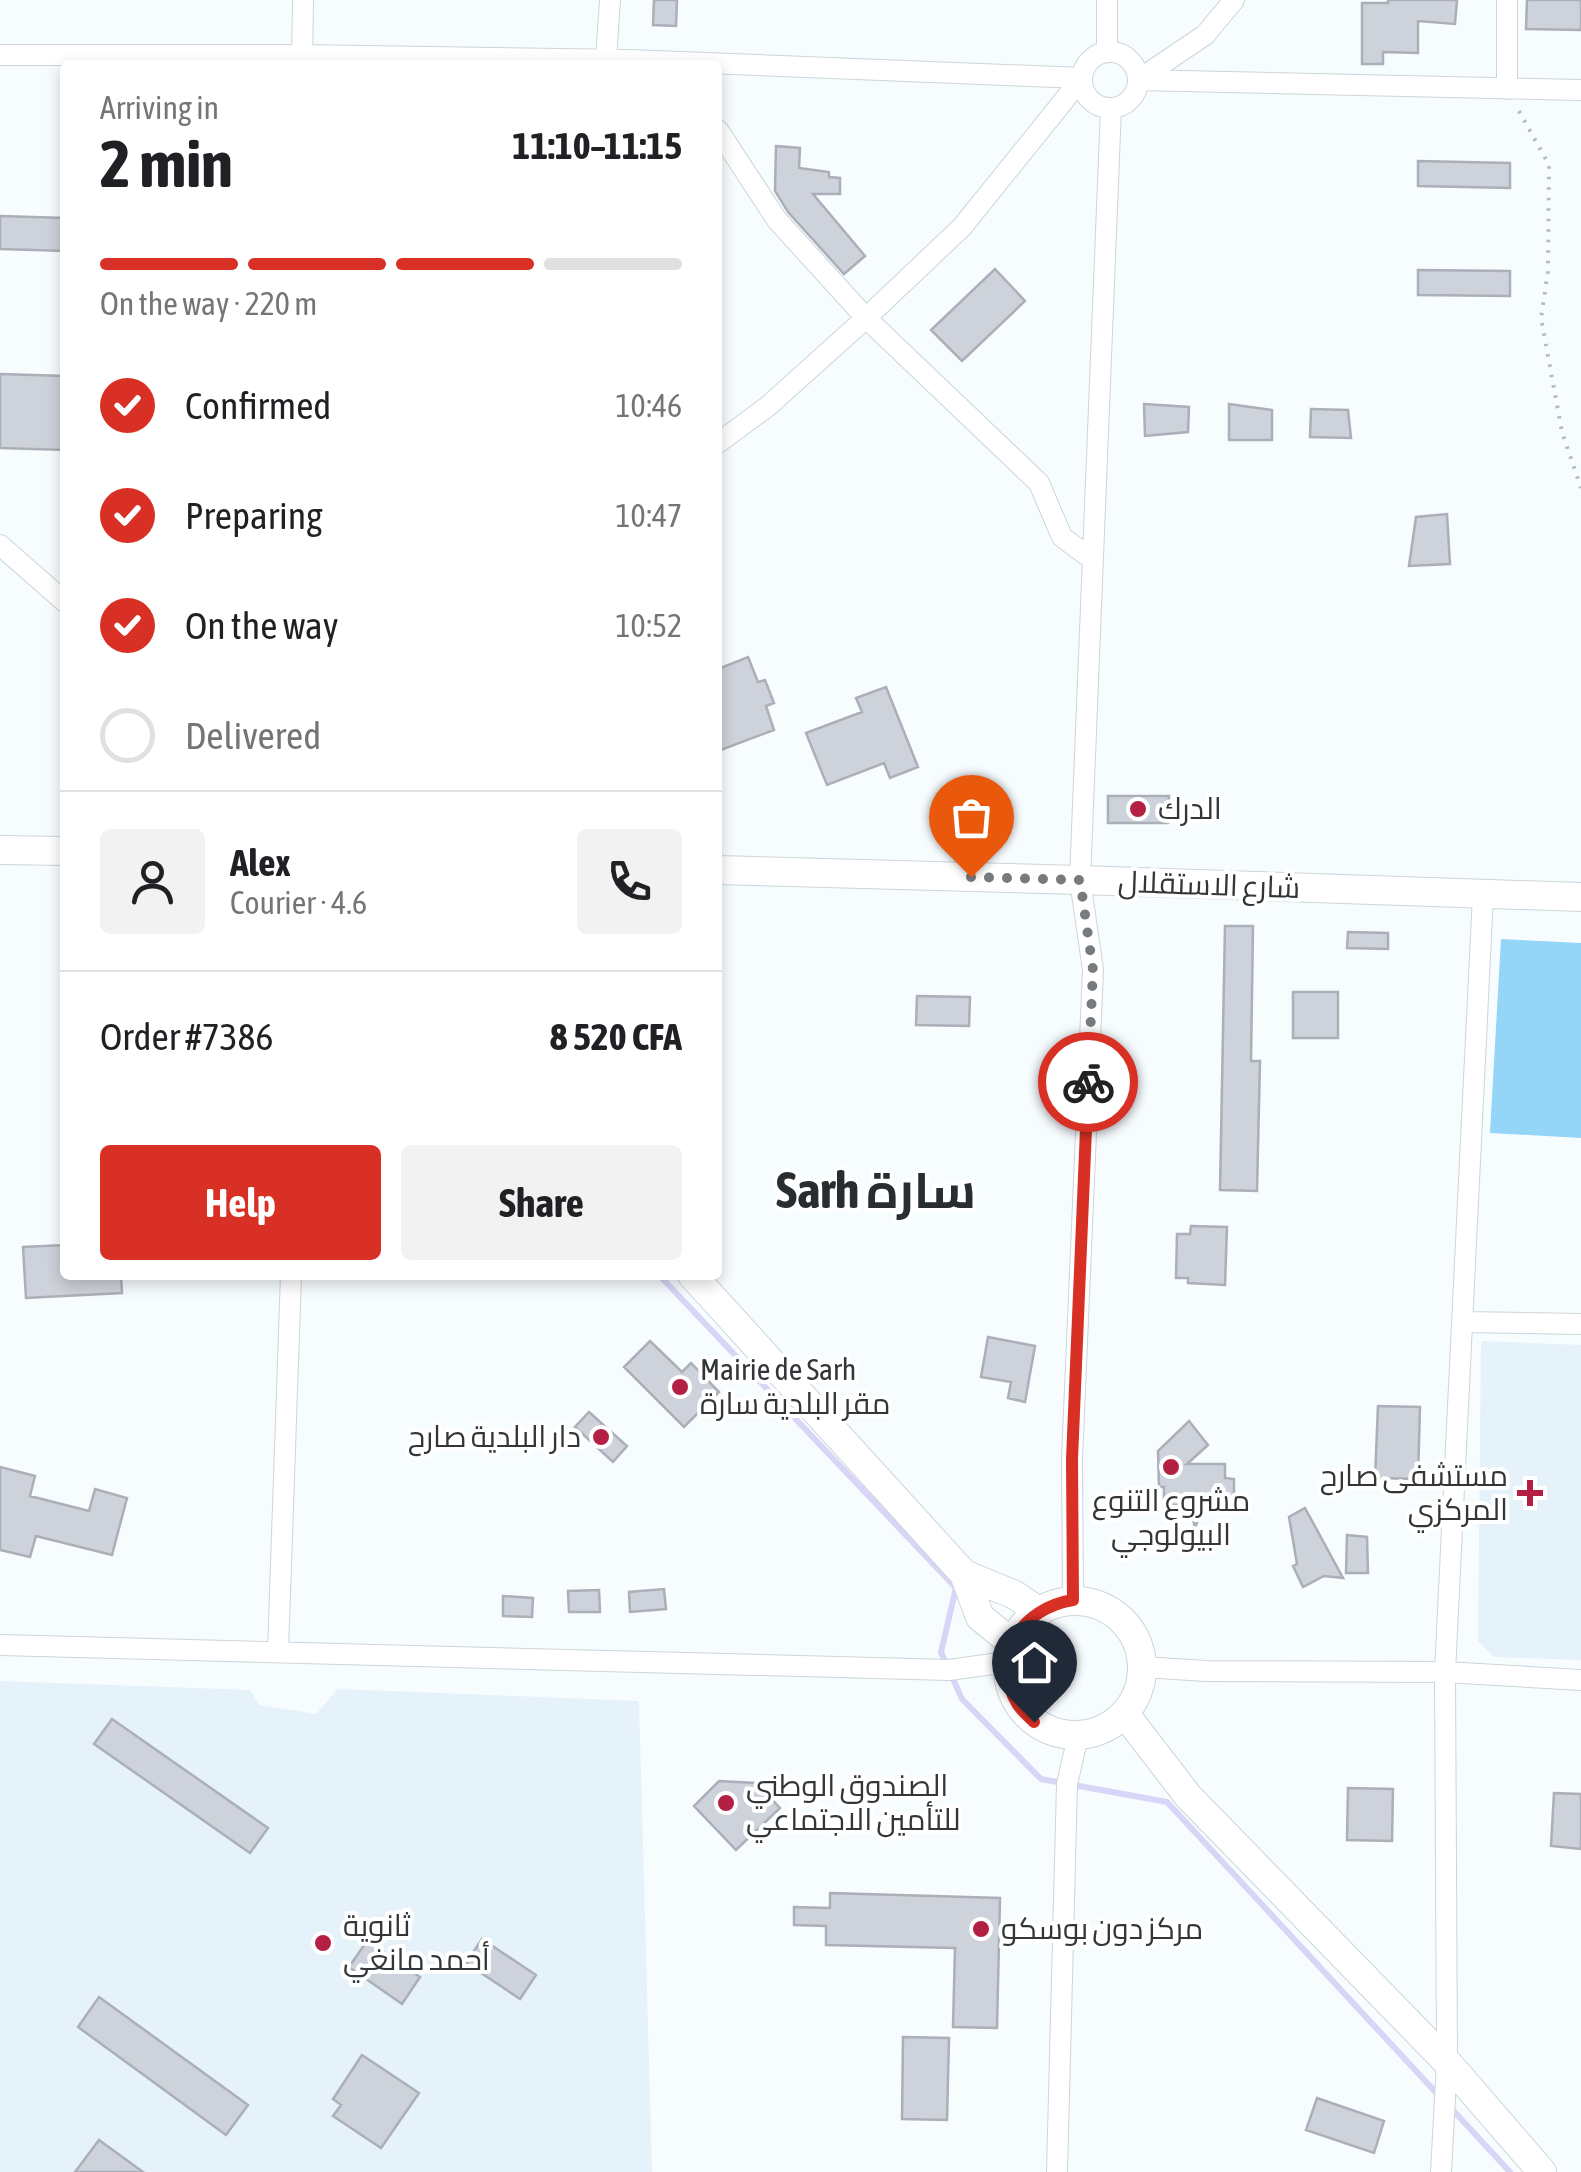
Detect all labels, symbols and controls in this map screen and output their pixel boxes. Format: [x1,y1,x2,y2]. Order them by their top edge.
text: Arriving in [100,89,219,126]
text: 11:10–11:15 [512,124,682,167]
text: 2 min [100,126,233,201]
text: On the way · 220 m [100,285,317,322]
icon: check [100,378,155,433]
text: Confirmed [185,384,331,427]
text: 10:46 [616,387,682,424]
icon: check [100,488,155,543]
text: Preparing [185,494,323,537]
text: 10:47 [616,497,682,534]
icon: check [100,598,155,653]
text: On the way [185,604,338,647]
text: 10:52 [616,607,682,644]
text: Delivered [185,714,321,757]
pin [929,775,1014,878]
icon: bag [944,790,999,845]
place label: الدرك [1158,791,1222,826]
marker: الدرك [1127,798,1149,820]
button: person [100,829,205,934]
button: phone [577,829,682,934]
text: Alex [230,841,291,884]
street label: شارع الاستقلال [1117,864,1301,908]
text: Courier · 4.6 [230,884,367,921]
text: Order #7386 [100,1015,273,1058]
text: 8 520 CFA [550,1015,682,1058]
courier [1038,1032,1138,1132]
icon: bike [1061,1055,1116,1110]
button: Help [100,1145,381,1260]
button: Share [401,1145,682,1260]
district label: Sarh سارة [776,1161,976,1220]
place label: Mairie de Sarh مقر البلدية سارة [700,1352,890,1421]
marker: Mairie de Sarh مقر البلدية سارة [669,1376,691,1398]
place label: دار البلدية صارح [408,1419,581,1457]
marker: دار البلدية صارح [590,1426,612,1448]
marker: مشروع التنوع البيولوجي [1160,1456,1182,1478]
place label: مستشفى صارح المركزي [1320,1458,1508,1533]
marker: مستشفى صارح المركزي [1517,1480,1543,1506]
place label: مشروع التنوع البيولوجي [1092,1483,1250,1558]
pin [992,1620,1077,1723]
icon: home [1007,1635,1062,1690]
place label: الصندوق الوطني للتأمين الاجتماعي [746,1768,961,1843]
marker: الصندوق الوطني للتأمين الاجتماعي [715,1792,737,1814]
place label: ثانوية أحمد مانغي [343,1908,490,1983]
place label: مركز دون بوسكو [1001,1911,1203,1946]
marker: مركز دون بوسكو [970,1918,992,1940]
marker: ثانوية أحمد مانغي [312,1932,334,1954]

